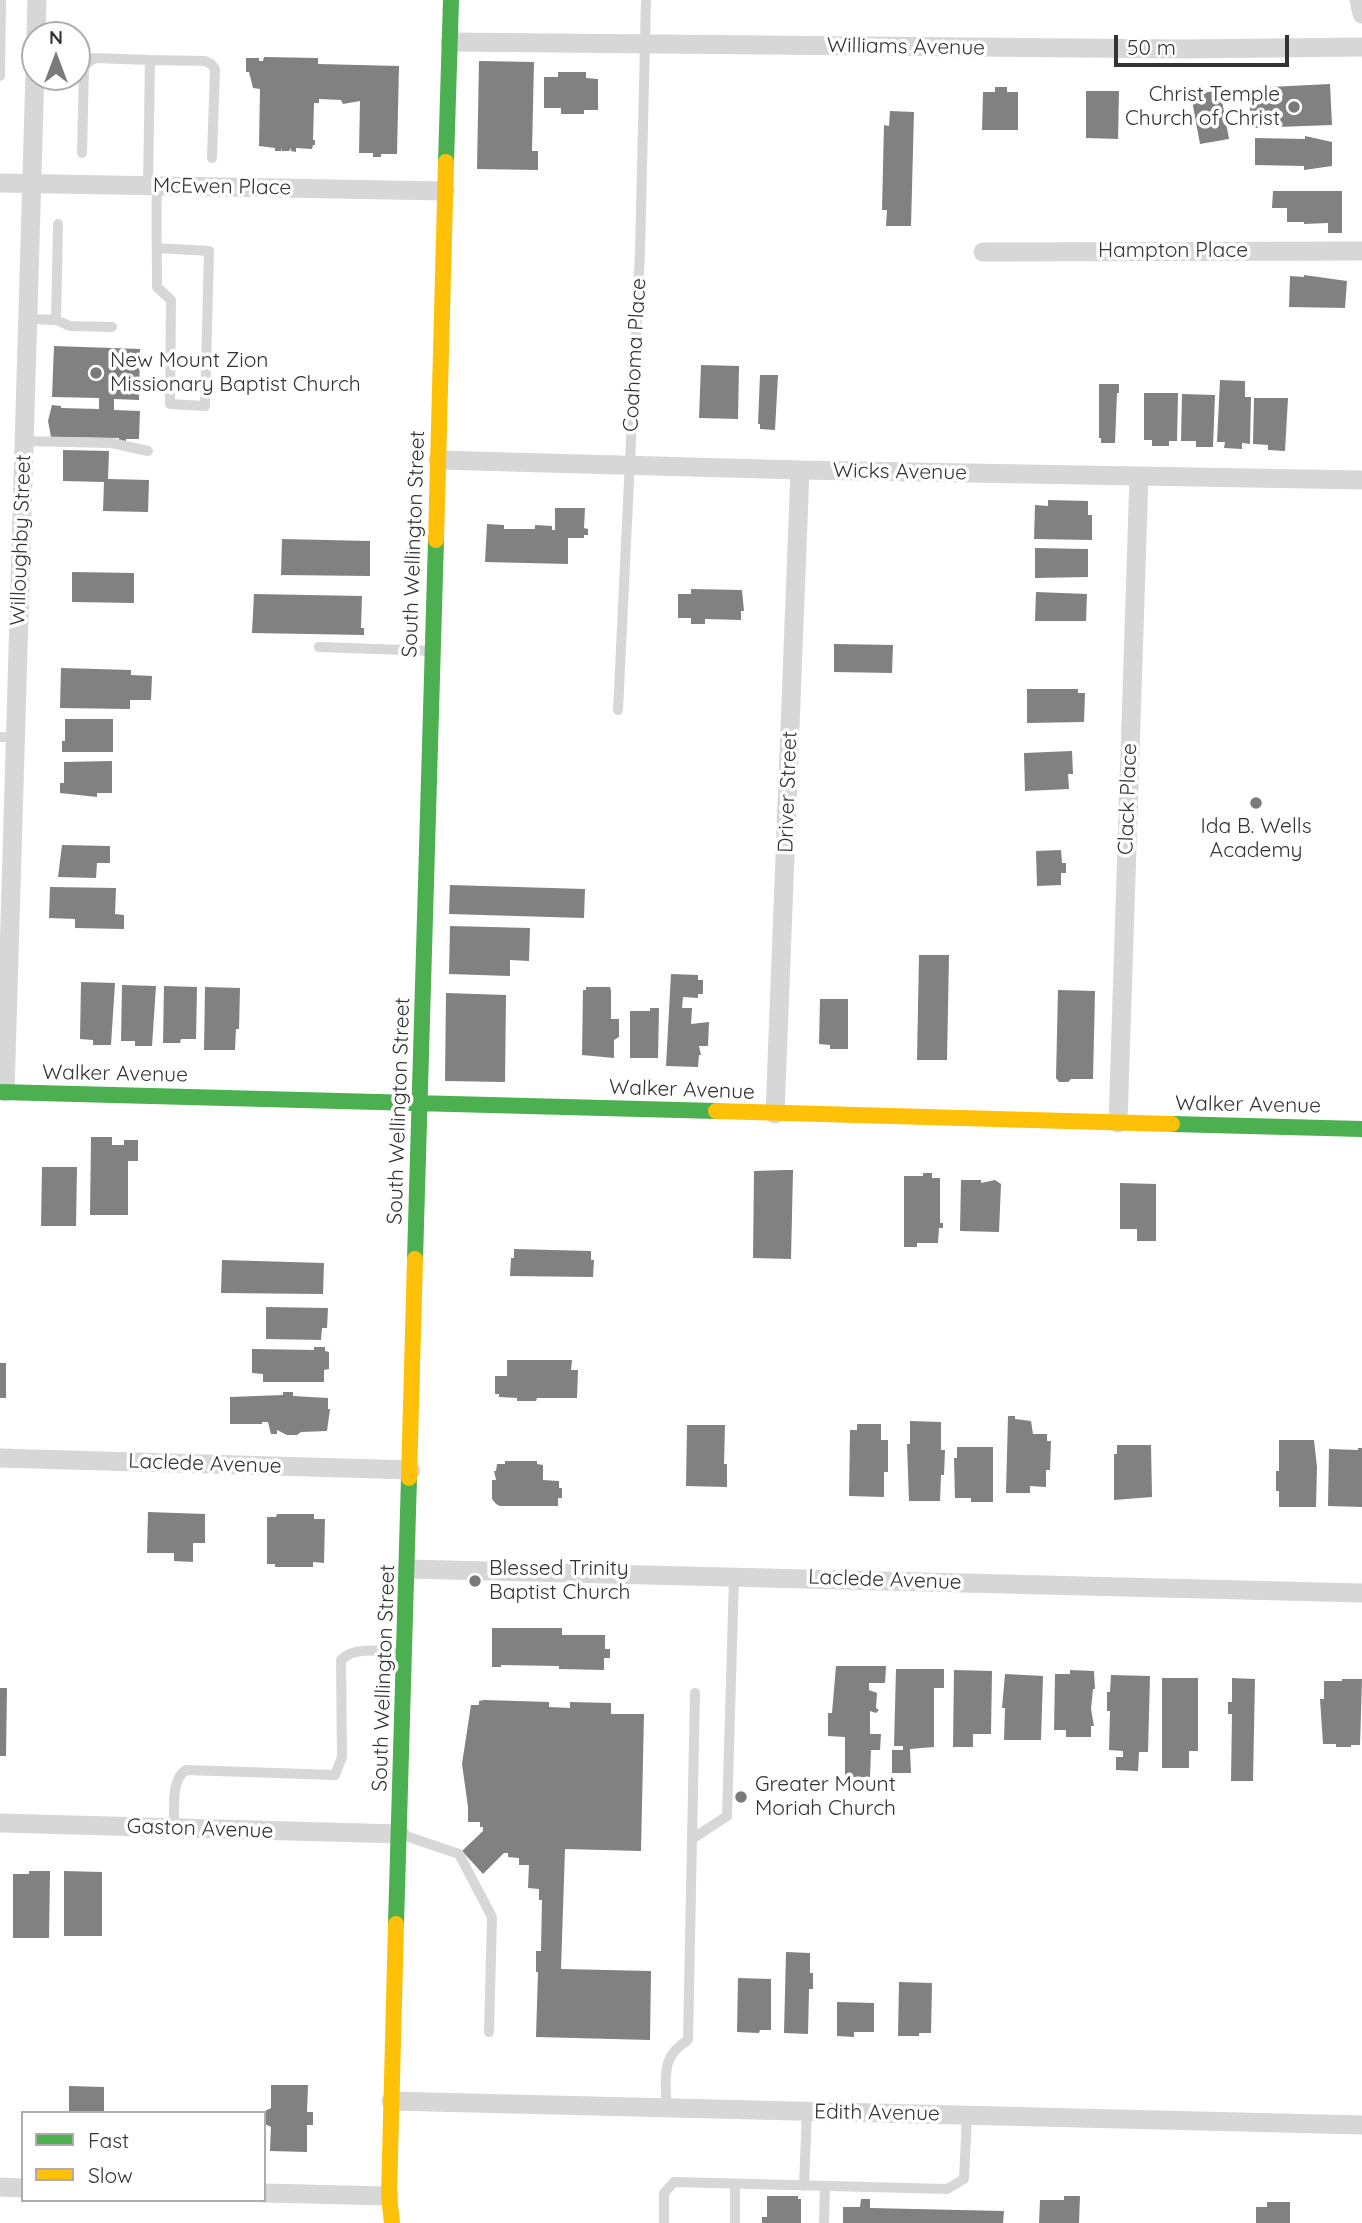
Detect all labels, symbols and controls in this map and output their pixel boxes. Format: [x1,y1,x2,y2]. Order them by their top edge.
north arrow [21,21,91,91]
scale bar [1117,21,1292,65]
text: N [49,25,63,49]
street label: Williams Avenue [827,33,985,61]
text: 50 m [1127,34,1176,60]
place label: Christ Temple Church of Christ [1125,82,1280,132]
marker: Christ Temple Church of Christ [1286,99,1302,115]
street label: McEwen Place [153,173,291,201]
street label: Hampton Place [1098,238,1248,264]
street label: Coahoma Place [618,277,652,433]
place label: New Mount Zion Missionary Baptist Church [110,348,361,398]
marker: New Mount Zion Missionary Baptist Church [88,365,104,381]
street label: South Wellington Street [397,430,431,658]
street label: Willoughby Street [5,454,37,626]
street label: Wicks Avenue [833,458,967,486]
street label: Driver Street [773,731,803,853]
street label: Clack Place [1113,743,1143,855]
marker: Ida B. Wells Academy [1248,795,1264,811]
place label: Ida B. Wells Academy [1201,814,1311,864]
street label: South Wellington Street [382,997,416,1225]
street label: Walker Avenue [42,1060,188,1088]
street label: Walker Avenue [609,1075,755,1105]
street label: Walker Avenue [1175,1091,1321,1119]
street label: Laclede Avenue [128,1449,282,1479]
place label: Blessed Trinity Baptist Church [489,1556,630,1606]
street label: South Wellington Street [367,1564,401,1792]
street label: Laclede Avenue [808,1565,962,1595]
marker: Blessed Trinity Baptist Church [467,1573,483,1589]
place label: Greater Mount Moriah Church [755,1772,896,1822]
marker: Greater Mount Moriah Church [733,1789,749,1805]
street label: Gaston Avenue [126,1814,274,1844]
street label: Edith Avenue [814,2099,940,2127]
legend [21,2111,266,2202]
text: Fast [88,2127,129,2153]
text: Slow [88,2162,133,2188]

